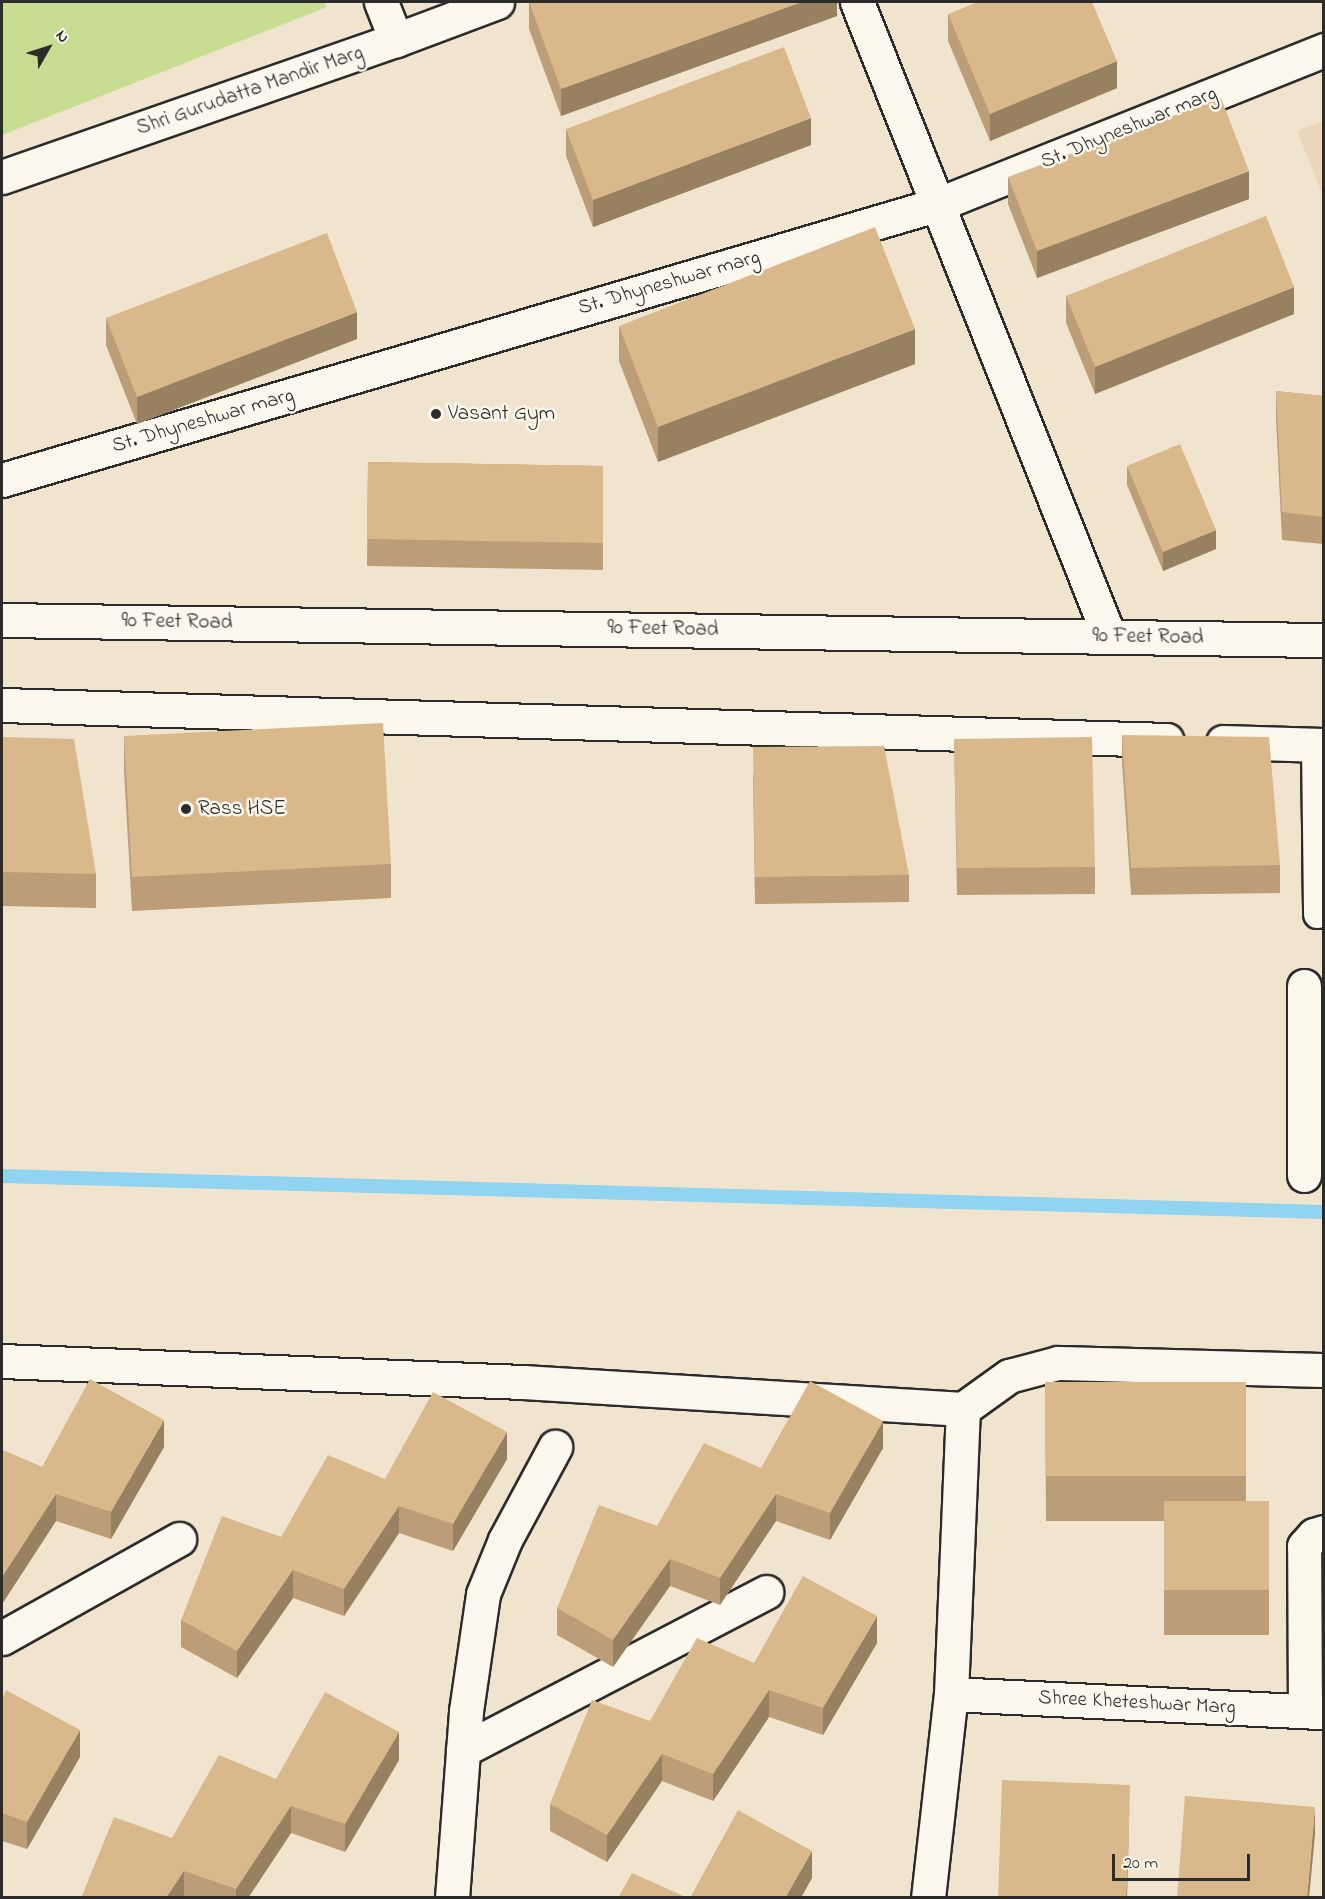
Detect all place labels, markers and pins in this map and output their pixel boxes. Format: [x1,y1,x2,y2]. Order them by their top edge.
place label: Vasant Gym [448,401,555,427]
marker: Vasant Gym [429,407,443,421]
place label: Rass HSE [198,796,286,822]
marker: Rass HSE [179,802,193,816]

